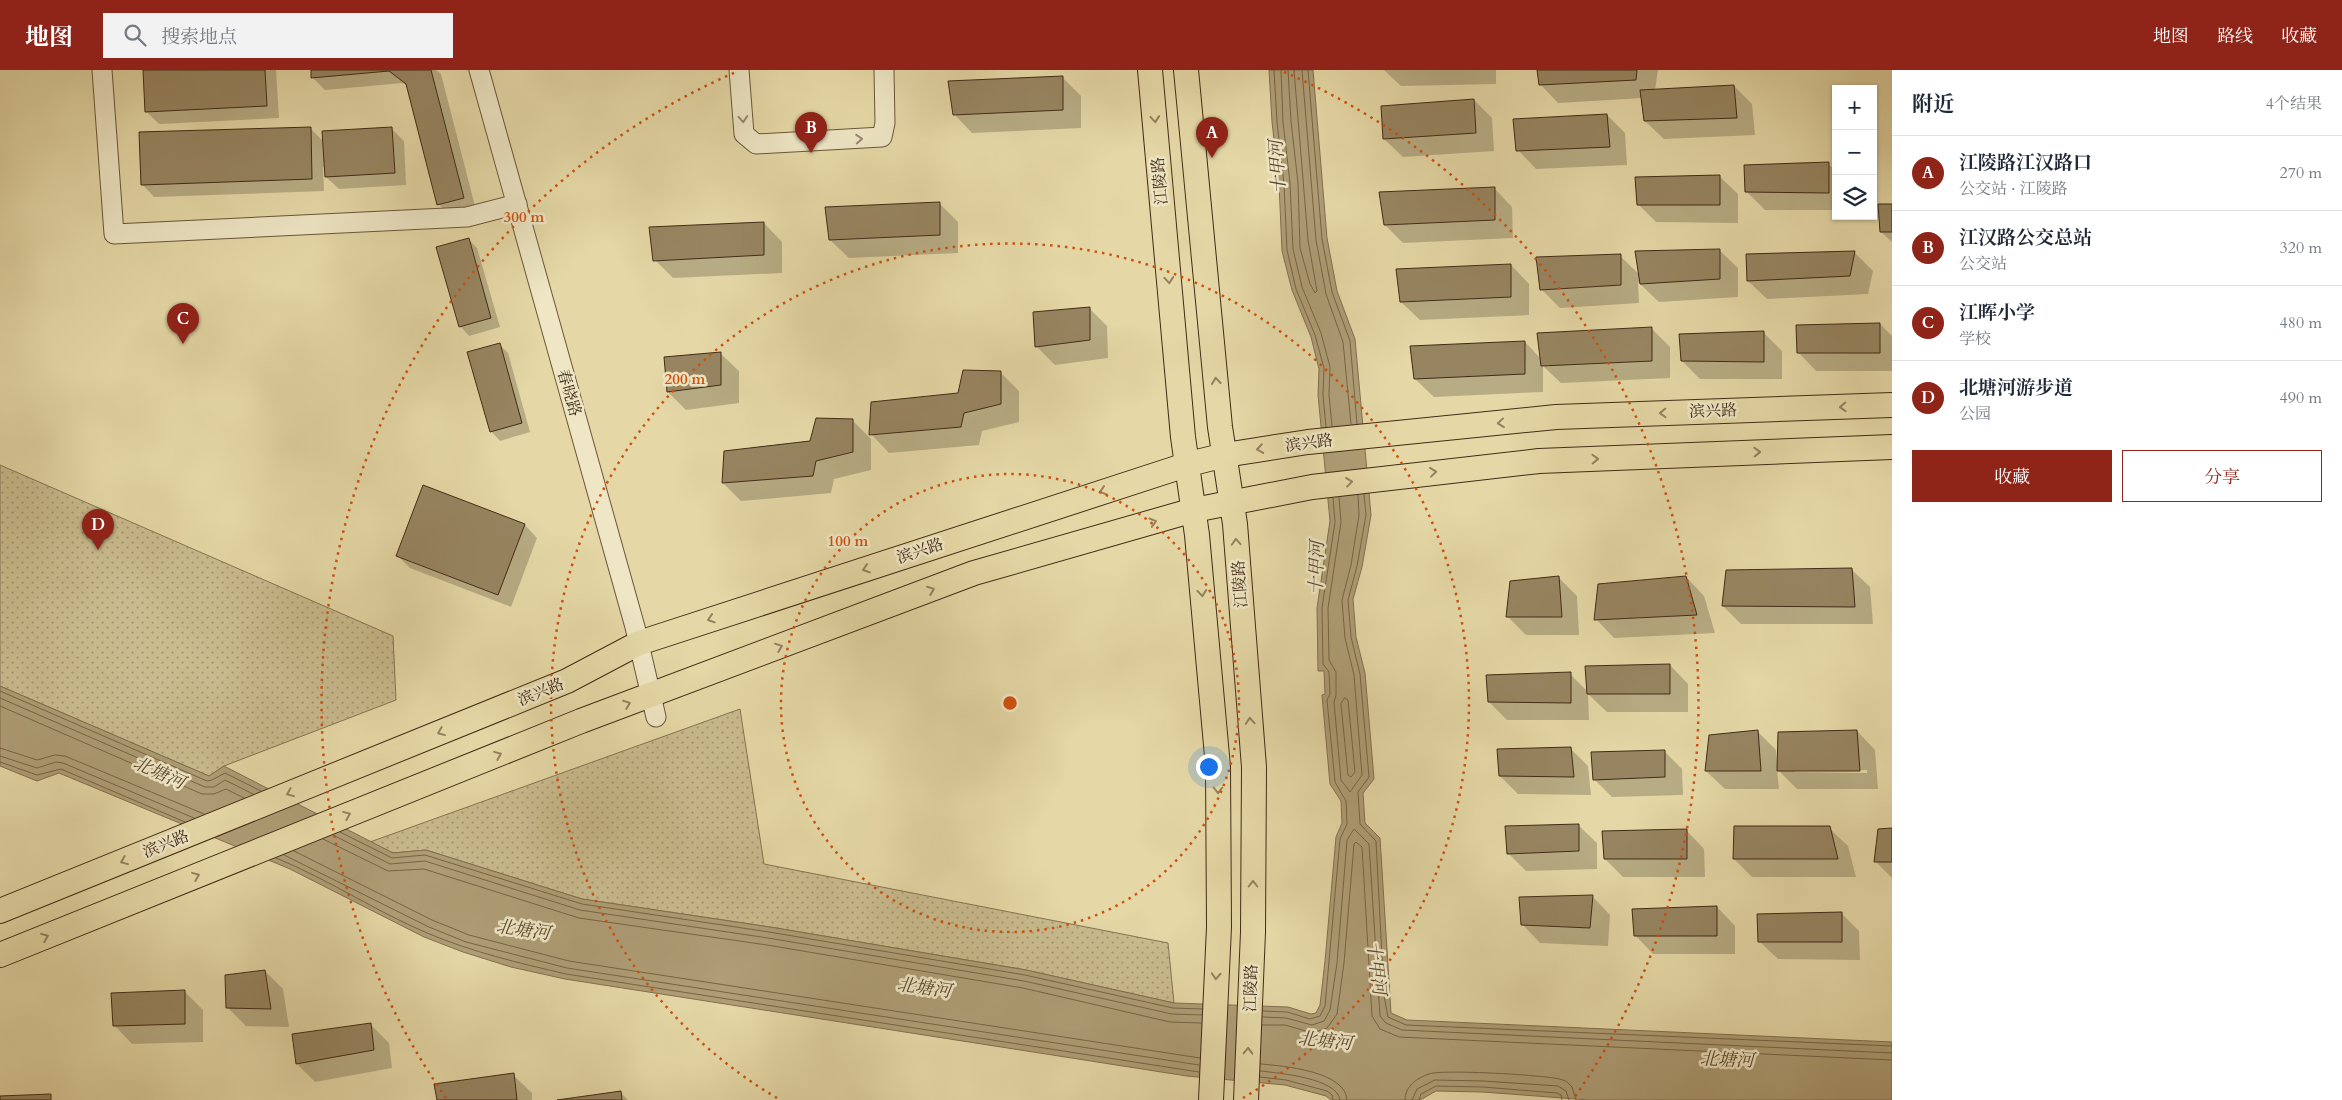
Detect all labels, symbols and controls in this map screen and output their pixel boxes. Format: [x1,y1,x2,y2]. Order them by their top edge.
search box [103,13,453,58]
text: 地图 [25,21,73,54]
icon: search [121,21,149,49]
text: 搜索地点 [161,24,237,50]
text: 地图 [2153,24,2189,49]
text: 路线 [2217,24,2253,49]
text: 收藏 [2281,24,2317,49]
map controls [1832,85,1877,220]
button: + [1832,85,1877,130]
text: 附近 [1912,90,1954,119]
text: 4个结果 [2266,93,2322,115]
pin: B [795,112,827,153]
one-way arrow [737,115,748,123]
one-way arrow [1149,115,1160,123]
pin: A [1196,117,1228,158]
button: − [1832,130,1877,175]
one-way arrow [856,133,864,144]
water label: 十甲河 [1263,136,1292,195]
text: 江陵路江汉路口 [1959,150,2092,176]
street label: 江陵路 [1147,156,1173,206]
text: A [1922,162,1934,184]
text: 270 m [2280,162,2322,184]
button: layers [1832,175,1877,220]
text: 公交站 · 江陵路 [1959,178,2068,200]
text: 300 m [504,207,545,227]
text: 江汉路公交总站 [1959,225,2092,251]
text: B [1922,237,1934,259]
text: 320 m [2280,237,2322,259]
text: 公交站 [1959,253,2007,275]
one-way arrow [1164,277,1175,285]
text: 江晖小学 [1959,300,2035,326]
pin: C [167,303,199,344]
text: C [1922,312,1934,334]
text: 480 m [2280,312,2322,334]
text: 学校 [1959,328,1991,350]
street label: 春晓路 [552,367,586,419]
text: 200 m [665,369,706,389]
text: 北塘河游步道 [1959,375,2073,401]
one-way arrow [1211,377,1222,385]
text: D [1921,387,1935,409]
text: 490 m [2280,387,2322,409]
street label: 滨兴路 [1689,399,1737,423]
one-way arrow [1839,402,1847,412]
text: 公园 [1959,403,1991,425]
one-way arrow [1659,408,1667,418]
one-way arrow [1497,417,1505,428]
street label: 滨兴路 [1284,429,1334,457]
one-way arrow [1256,444,1264,454]
one-way arrow [1754,447,1762,458]
button: 收藏 [1912,450,2112,502]
button: 分享 [2122,450,2322,502]
one-way arrow [1591,453,1599,464]
one-way arrow [1430,467,1438,478]
one-way arrow [1345,477,1353,488]
one-way arrow [1100,486,1108,496]
pin: D [82,509,114,550]
one-way arrow [1149,517,1157,527]
text: 100 m [828,531,869,551]
street label: 滨兴路 [894,533,946,569]
one-way arrow [1231,538,1242,546]
water label: 十甲河 [1304,538,1330,595]
street label: 江陵路 [1227,559,1253,609]
one-way arrow [862,563,870,573]
one-way arrow [926,585,935,596]
one-way arrow [1197,589,1208,597]
one-way arrow [708,613,716,623]
one-way arrow [774,643,783,653]
street label: 滨兴路 [515,673,567,711]
centre of rings [1001,694,1019,712]
one-way arrow [622,700,631,710]
one-way arrow [1245,717,1256,725]
one-way arrow [437,726,446,737]
water label: 北塘河 [129,751,191,797]
one-way arrow [493,751,501,761]
your location [1196,754,1222,780]
one-way arrow [1213,786,1223,794]
one-way arrow [287,788,295,798]
one-way arrow [342,811,351,822]
street label: 滨兴路 [140,825,192,863]
one-way arrow [120,855,129,865]
one-way arrow [191,872,200,882]
one-way arrow [1248,879,1258,887]
water label: 北塘河 [495,914,554,947]
one-way arrow [40,932,49,943]
water label: 十甲河 [1360,940,1392,999]
street label: 江陵路 [1239,964,1263,1012]
water label: 北塘河 [896,972,955,1005]
one-way arrow [1211,972,1222,980]
water label: 北塘河 [1297,1026,1356,1057]
one-way arrow [1243,1047,1253,1055]
water label: 北塘河 [1700,1047,1757,1074]

